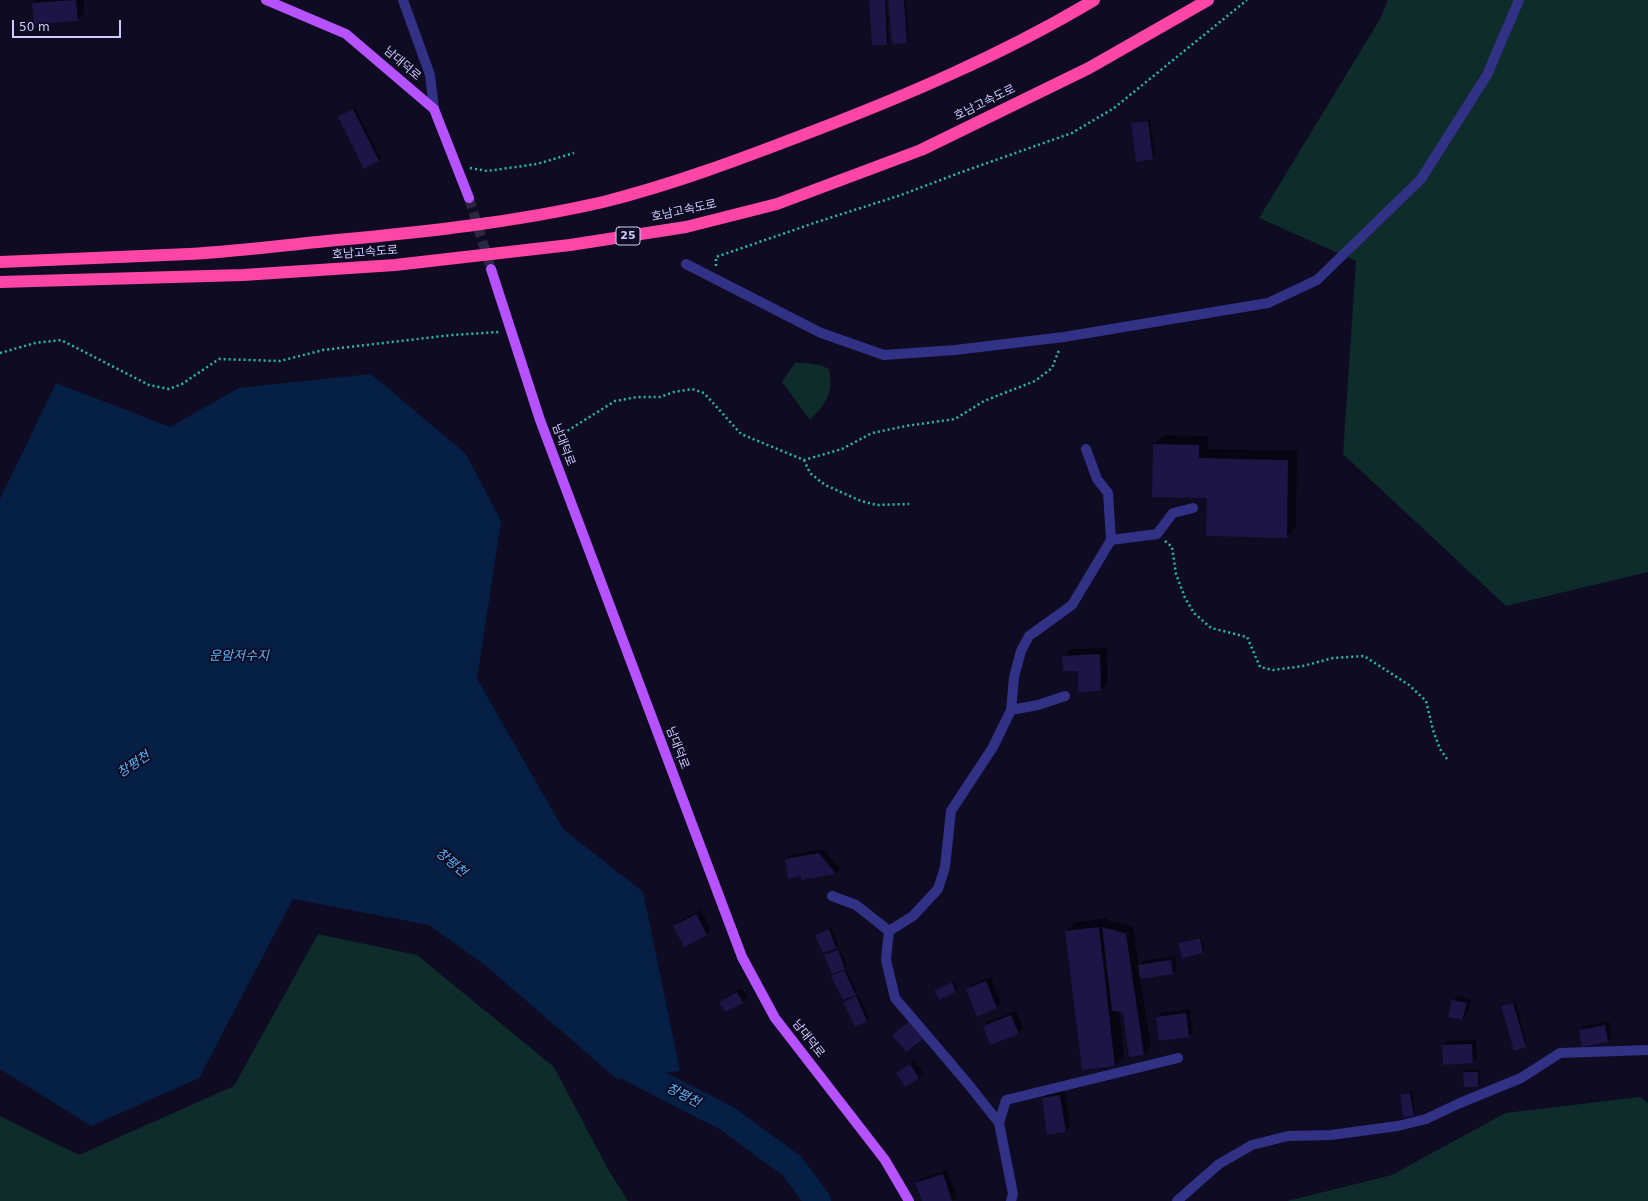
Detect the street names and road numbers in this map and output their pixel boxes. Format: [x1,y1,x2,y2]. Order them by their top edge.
street label: 남대덕로 [381,44,423,84]
street label: 호남고속도로 [952,82,1018,124]
street label: 호남고속도로 [650,197,718,225]
road number: 25 [616,227,640,245]
street label: 호남고속도로 [331,244,399,262]
street label: 남대덕로 [548,422,578,468]
street label: 남대덕로 [662,725,692,771]
street label: 남대덕로 [789,1017,827,1061]

